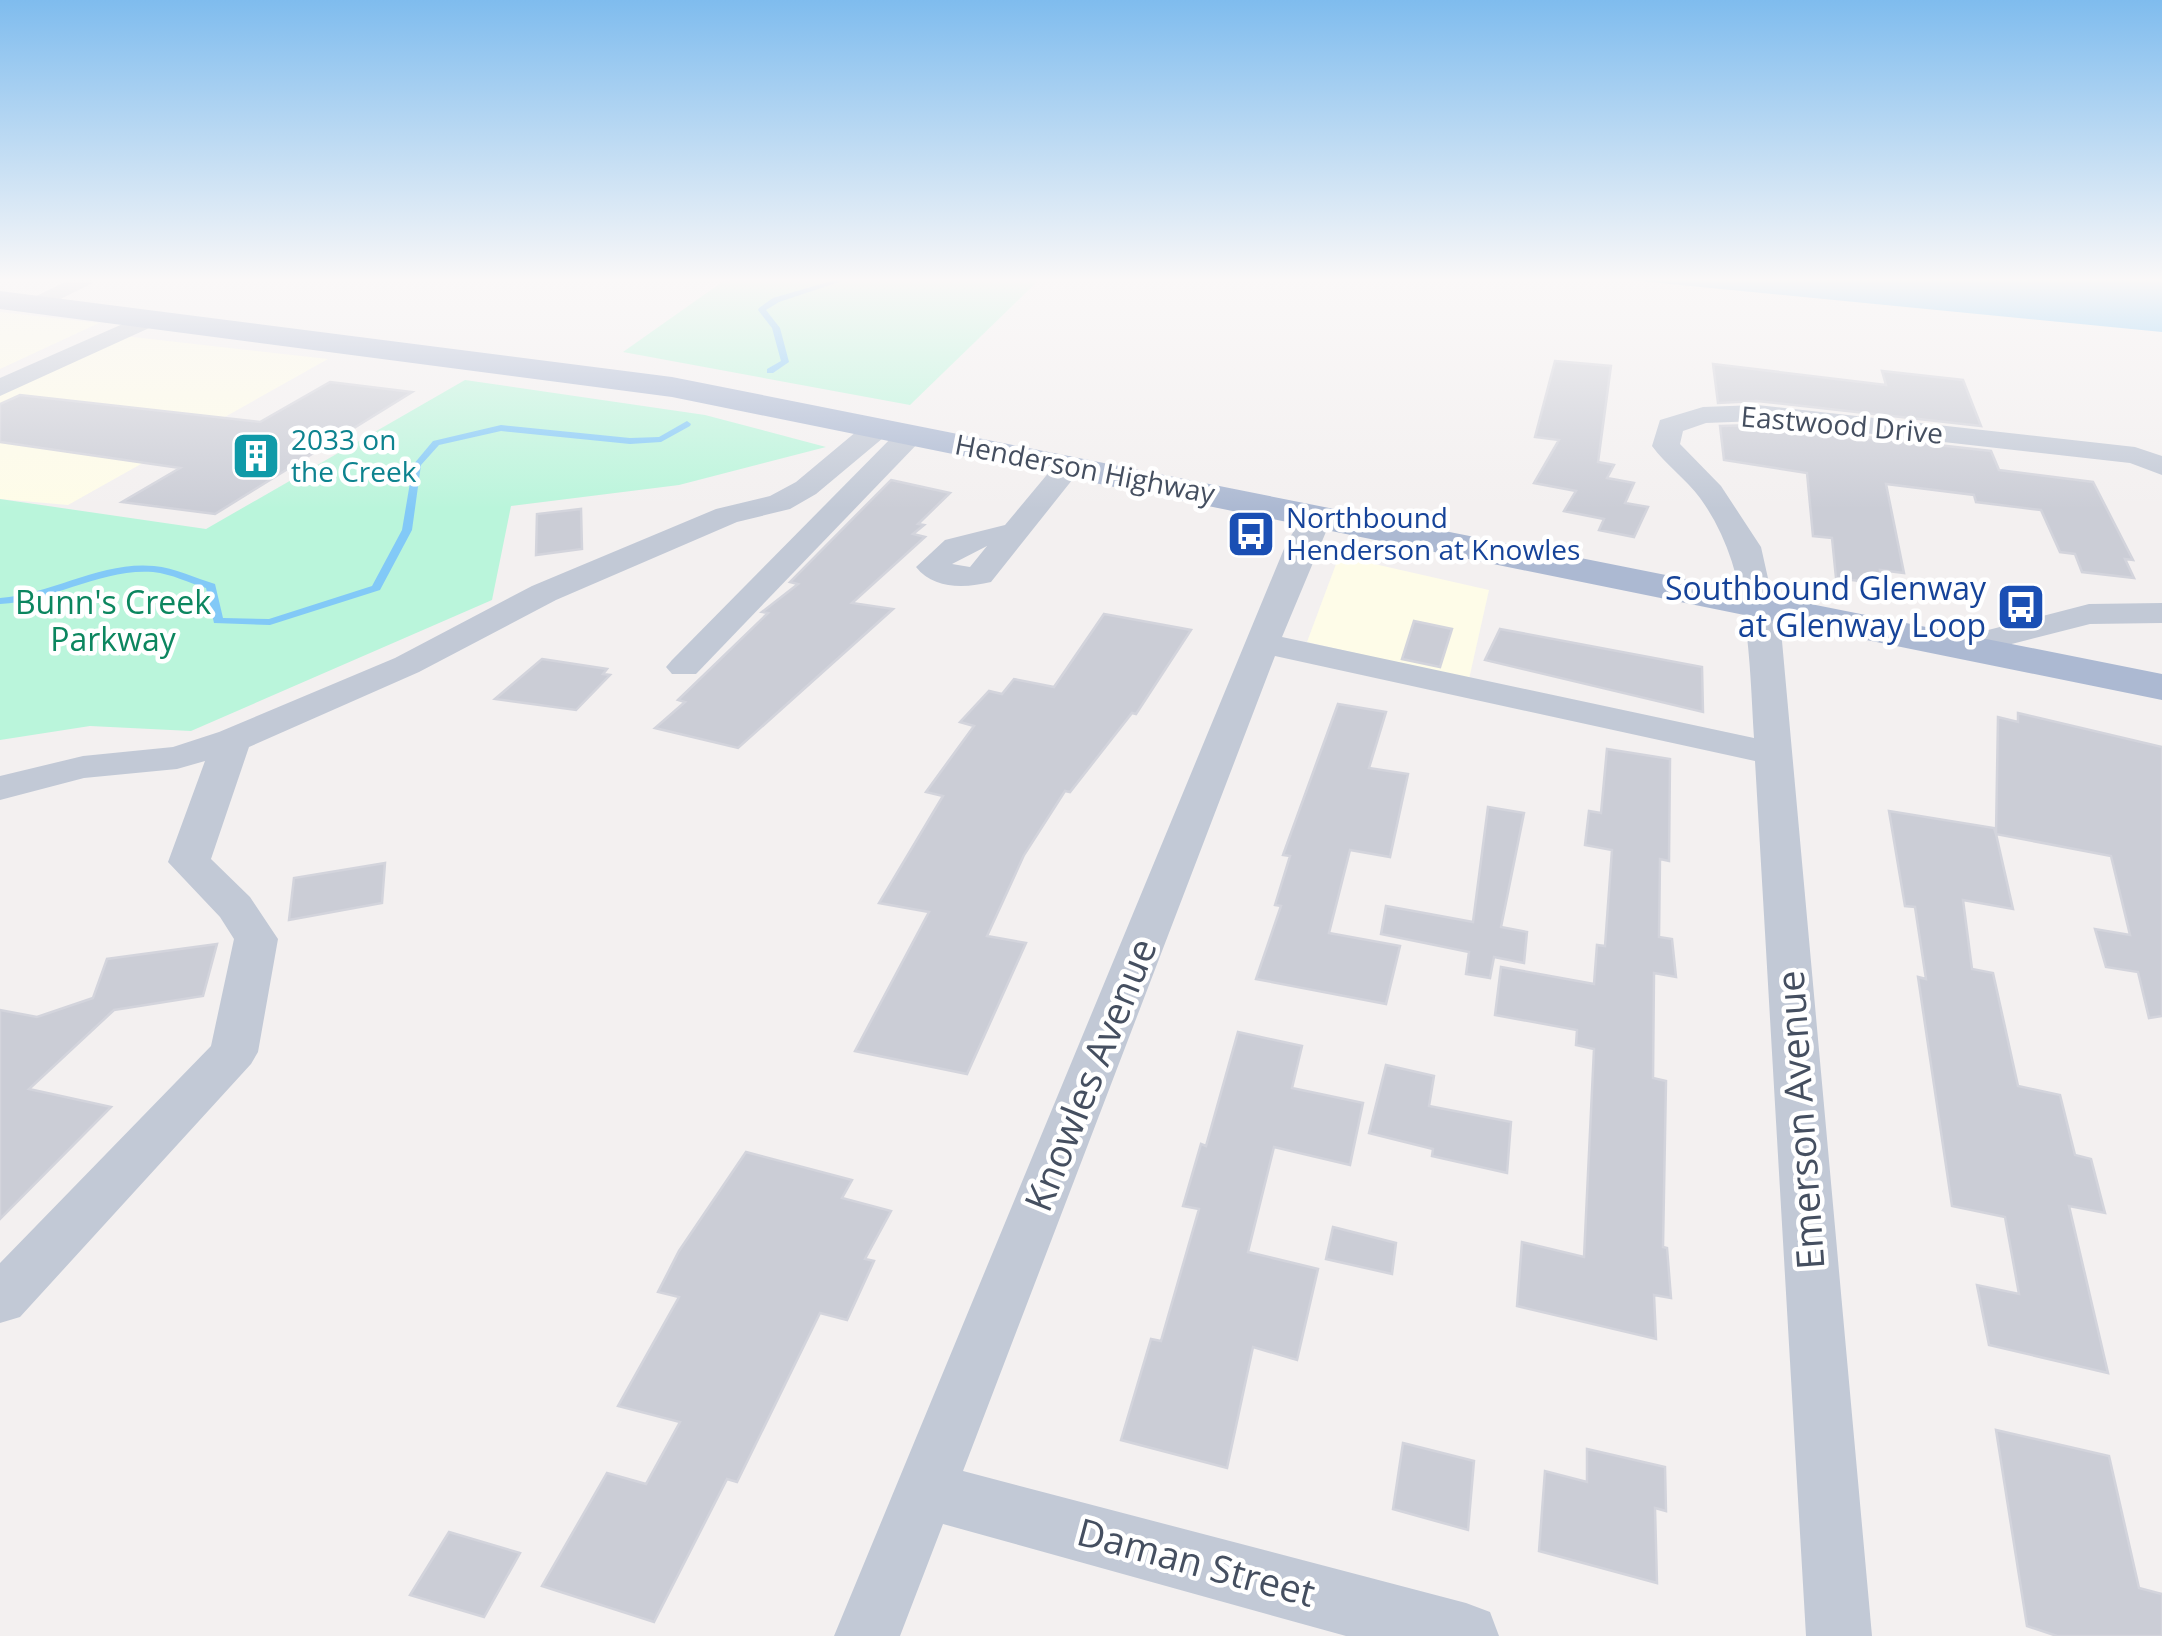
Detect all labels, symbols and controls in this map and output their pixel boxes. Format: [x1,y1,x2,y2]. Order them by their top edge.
street label: Eastwood Drive [1739,396,1945,452]
place label: 2033 on the Creek [291,420,417,490]
street label: Henderson Highway [952,424,1219,512]
building icon: 2033 on the Creek [230,430,282,482]
place label: Northbound Henderson at Knowles [1286,498,1580,568]
bus stop icon: Northbound Henderson at Knowles [1225,508,1277,560]
place label: Southbound Glenway at Glenway Loop [1665,566,1987,646]
park label: Bunn's Creek Parkway [15,580,211,660]
bus stop icon: Southbound Glenway at Glenway Loop [1995,581,2047,633]
street label: Knowles Avenue [1011,930,1168,1218]
street label: Emerson Avenue [1763,969,1835,1271]
street label: Daman Street [1072,1504,1321,1618]

